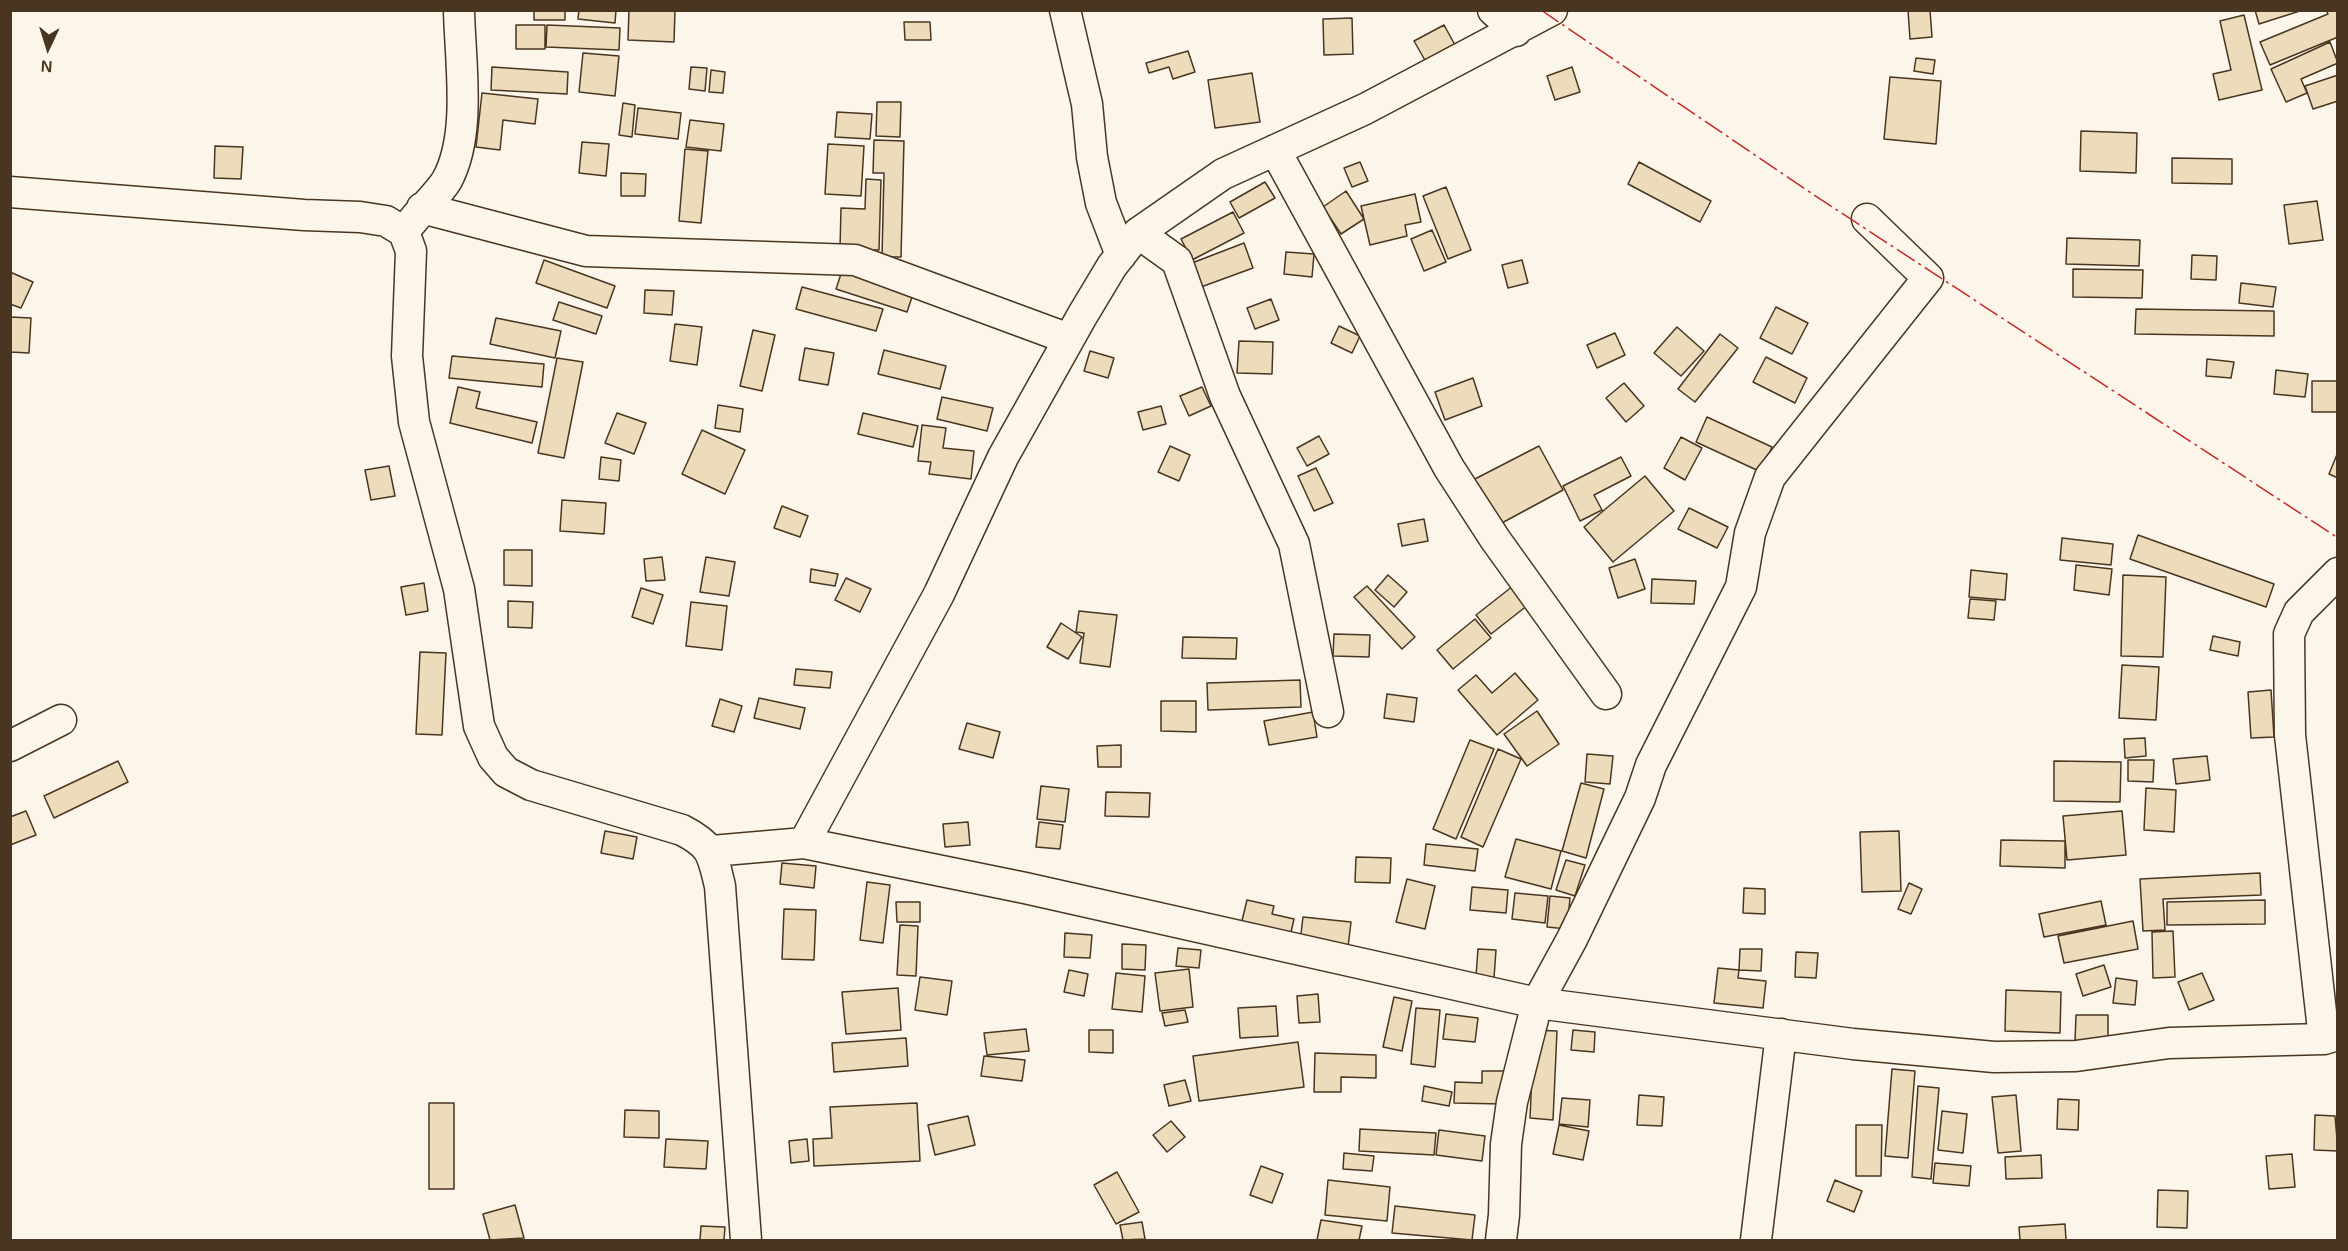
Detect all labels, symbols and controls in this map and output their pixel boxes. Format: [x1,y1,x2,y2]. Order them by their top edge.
north arrow [18,18,78,78]
text: N [40,58,53,75]

